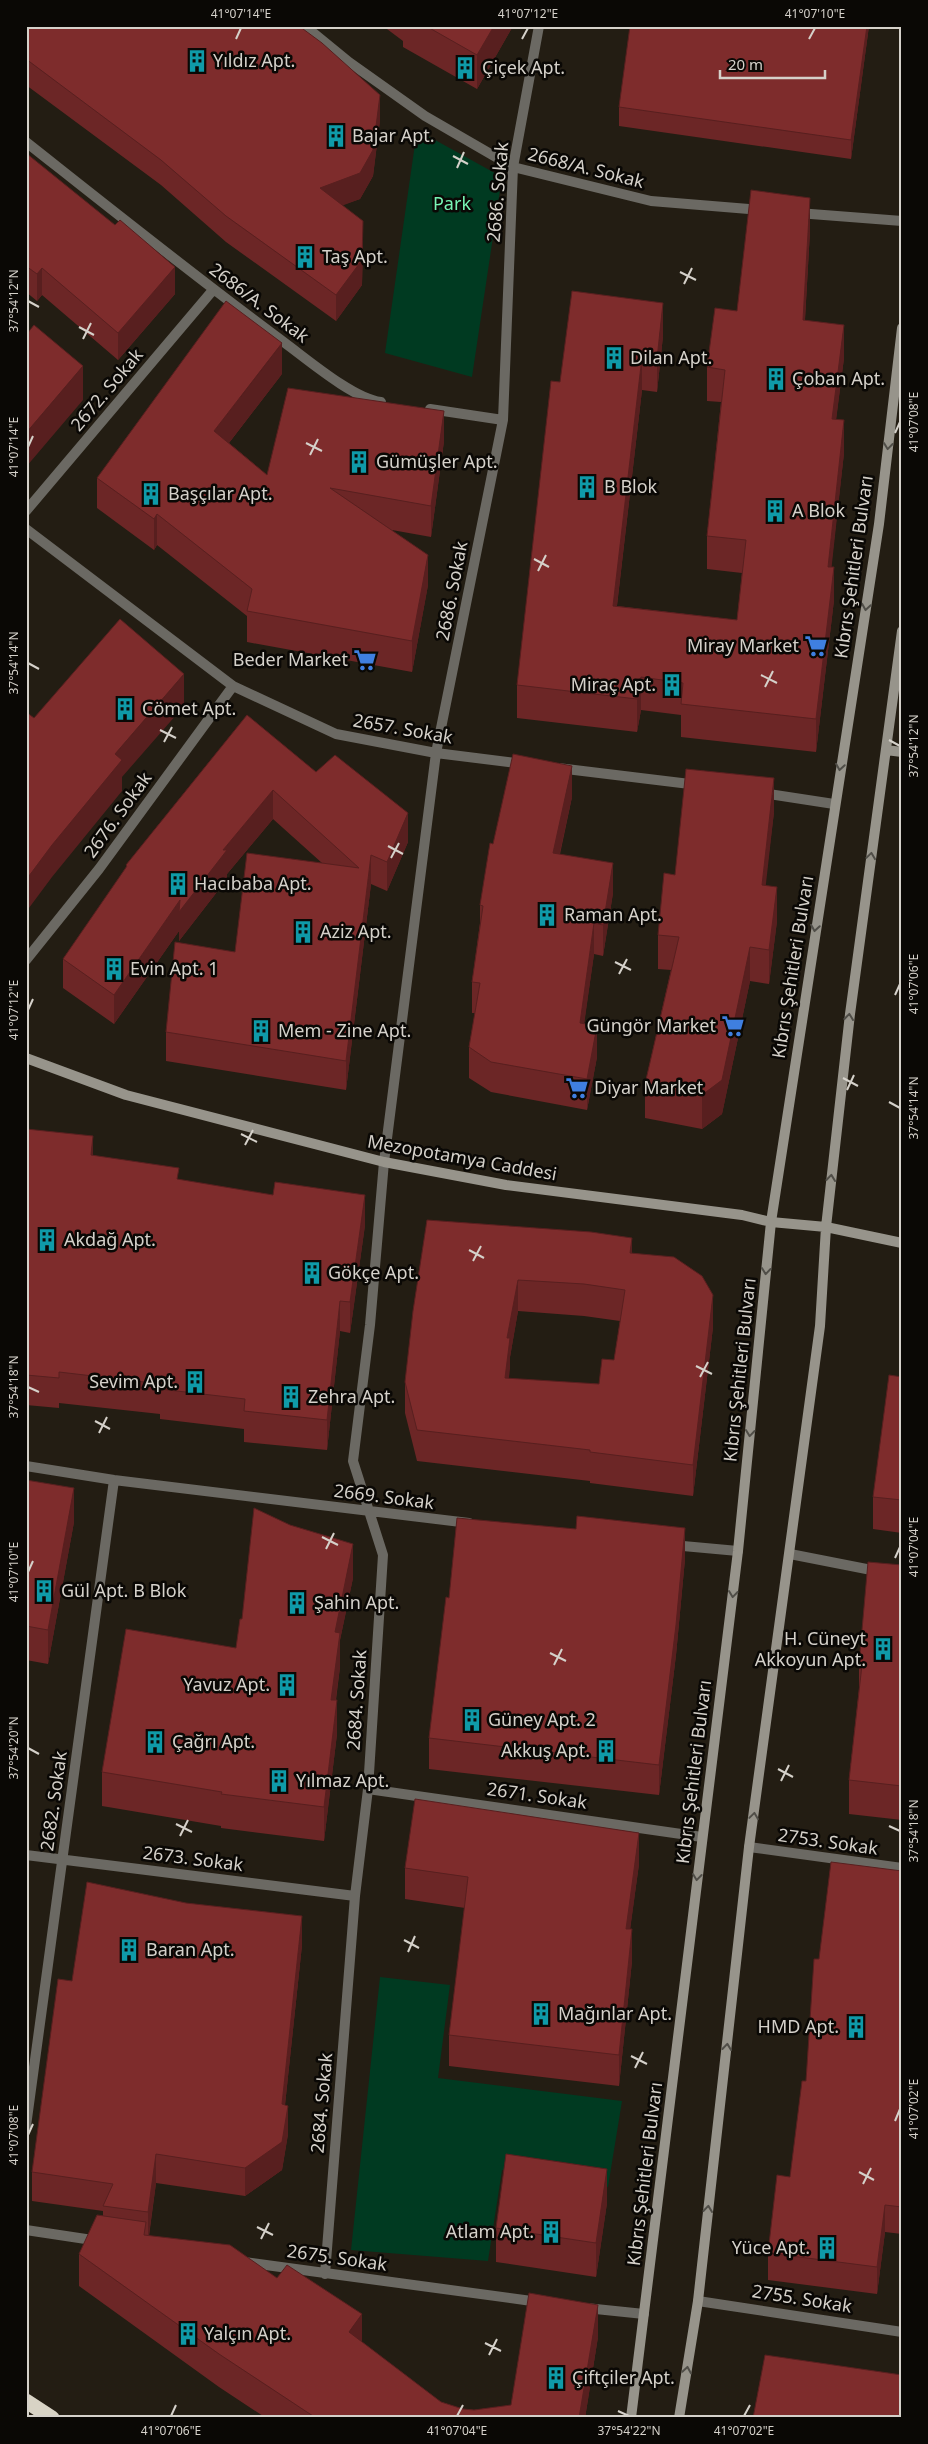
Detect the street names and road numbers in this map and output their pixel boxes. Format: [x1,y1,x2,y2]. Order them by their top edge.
street label: 2686. Sokak [481,140,513,243]
street label: 2668/A. Sokak [526,141,647,193]
street label: 2686/A. Sokak [205,257,315,348]
street label: 2672. Sokak [65,343,148,436]
street label: Kıbrıs Şehitleri Bulvarı [828,474,878,660]
street label: 2686. Sokak [430,539,472,643]
street label: 2657. Sokak [351,707,455,749]
street label: 2676. Sokak [78,766,157,862]
street label: Kıbrıs Şehitleri Bulvarı [766,874,818,1060]
street label: Mezopotamya Caddesi [366,1129,559,1186]
street label: Kıbrıs Şehitleri Bulvarı [717,1277,761,1463]
street label: 2669. Sokak [333,1478,436,1514]
street label: 2684. Sokak [341,1648,372,1751]
street label: Kıbrıs Şehitleri Bulvarı [670,1679,716,1865]
street label: 2682. Sokak [34,1749,72,1852]
street label: 2671. Sokak [486,1776,589,1814]
street label: 2753. Sokak [777,1822,880,1860]
street label: 2673. Sokak [142,1840,245,1876]
street label: 2684. Sokak [305,2051,337,2154]
street label: Kıbrıs Şehitleri Bulvarı [621,2081,667,2267]
street label: 2675. Sokak [286,2238,389,2276]
street label: 2755. Sokak [751,2278,854,2318]

